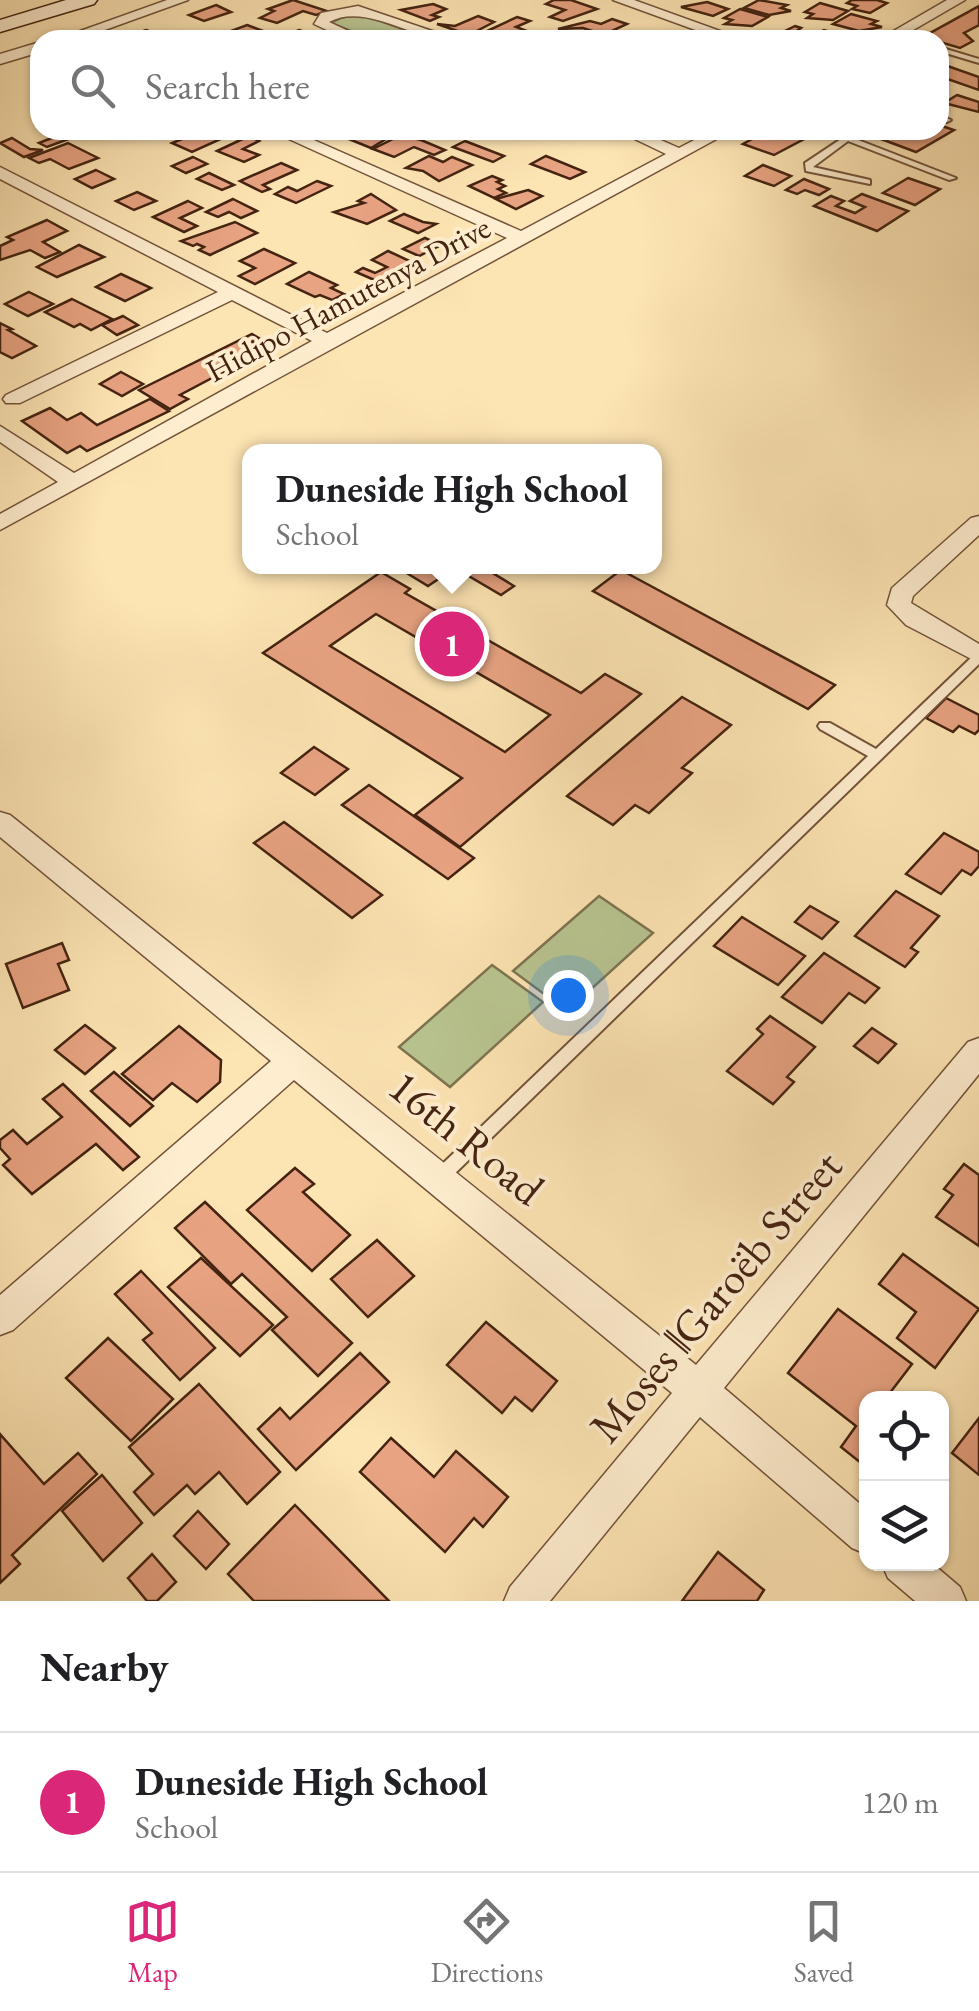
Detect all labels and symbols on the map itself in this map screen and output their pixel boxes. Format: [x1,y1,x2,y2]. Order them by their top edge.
street label: Hidipo Hamutenya Drive [199,206,497,392]
pin: 1 [420,606,484,682]
your location [543,970,594,1021]
street label: 16th Road [377,1057,557,1217]
street label: Moses ǁGaroëb Street [576,1138,854,1454]

